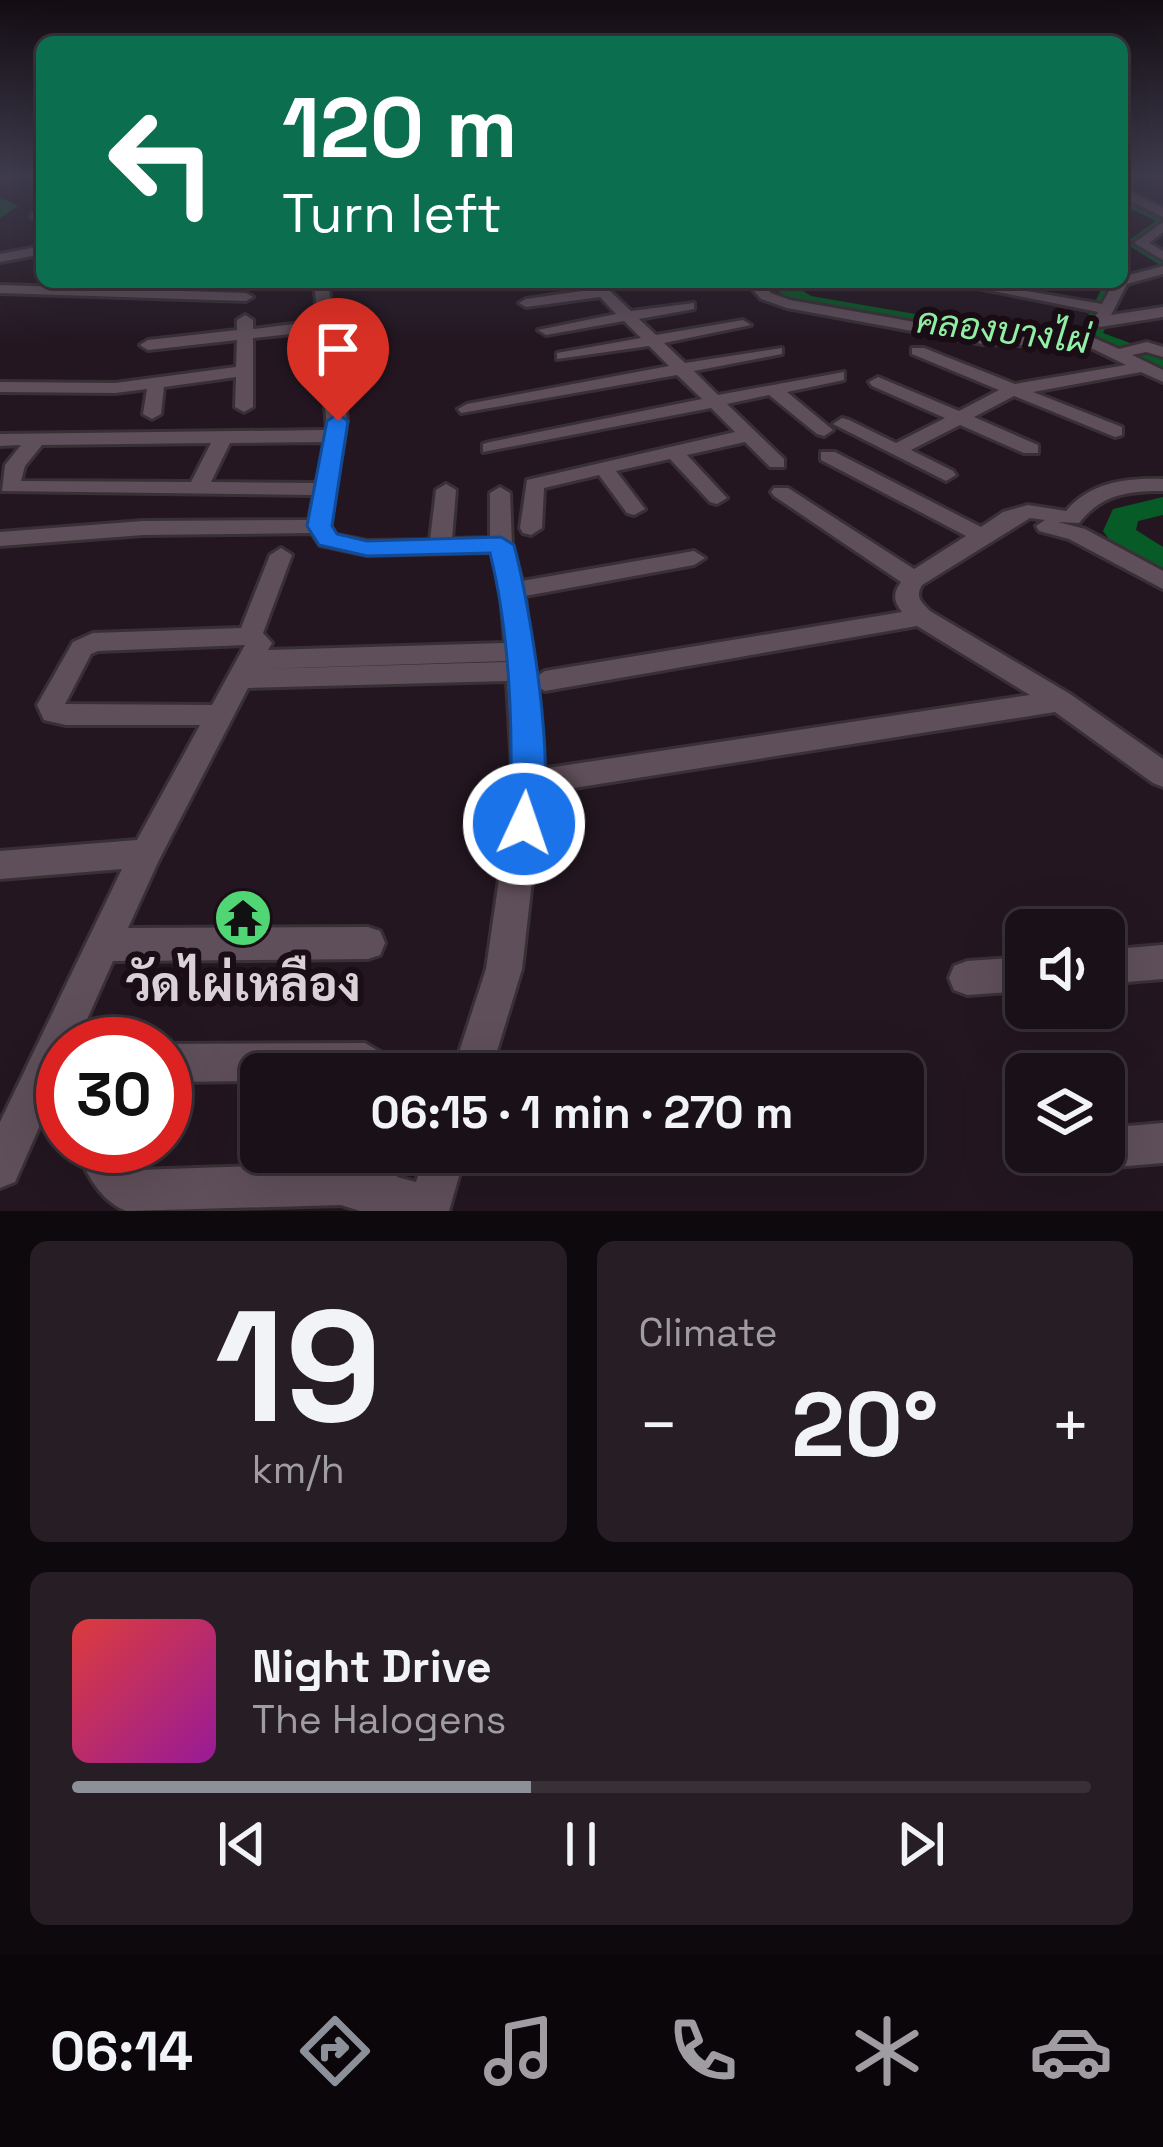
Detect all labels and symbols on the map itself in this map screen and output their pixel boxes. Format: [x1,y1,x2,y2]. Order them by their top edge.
pin [287,298,389,421]
water label: คลองบางไผ่ [914,298,1094,365]
position arrow [461,761,587,887]
temple icon: วัดไผ่เหลือง [212,887,274,949]
place label: วัดไผ่เหลือง [125,953,361,1015]
speed limit sign: 30 [36,1017,192,1173]

